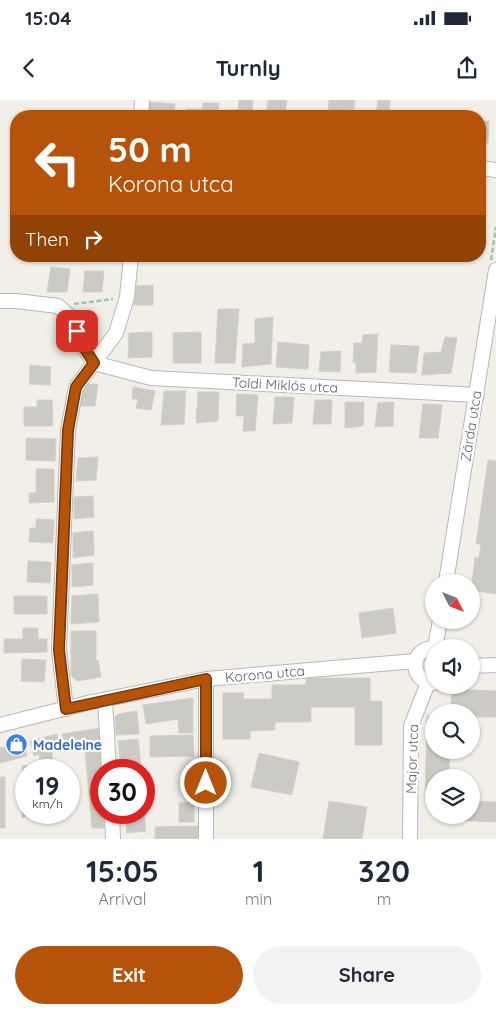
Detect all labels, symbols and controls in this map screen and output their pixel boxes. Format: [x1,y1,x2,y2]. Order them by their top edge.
text: 15:04 [25,6,71,30]
icon: back [15,54,43,82]
text: Turnly [215,54,281,82]
icon: share [453,54,481,82]
text: 50 m [108,127,192,171]
icon: left [25,130,90,195]
text: Korona utca [108,170,234,198]
icon: right [79,225,107,253]
text: Then [25,227,69,251]
pin [56,310,98,352]
icon: arrive [63,317,91,345]
street label: Toldi Miklós utca [232,373,338,397]
street label: Zárda utca [456,389,486,463]
north arrow [425,574,480,629]
map controls [425,574,480,824]
button: sound [425,639,480,694]
street label: Korona utca [224,662,306,686]
button: search [425,704,480,759]
street label: Major utca [402,724,422,794]
shop icon: Madeleine [5,733,29,757]
place label: Madeleine [33,736,102,754]
position arrow [179,756,231,808]
speed limit sign: 30 [90,759,155,824]
button: layers [425,769,480,824]
text: 19 [36,770,59,801]
text: km/h [32,796,63,811]
text: 15:05 [86,852,159,890]
text: 1 [253,852,264,890]
text: 320 [358,852,410,890]
text: Arrival [99,889,146,909]
text: min [245,889,272,909]
text: m [377,889,391,909]
button: Exit [15,946,243,1004]
button: Share [253,946,481,1004]

